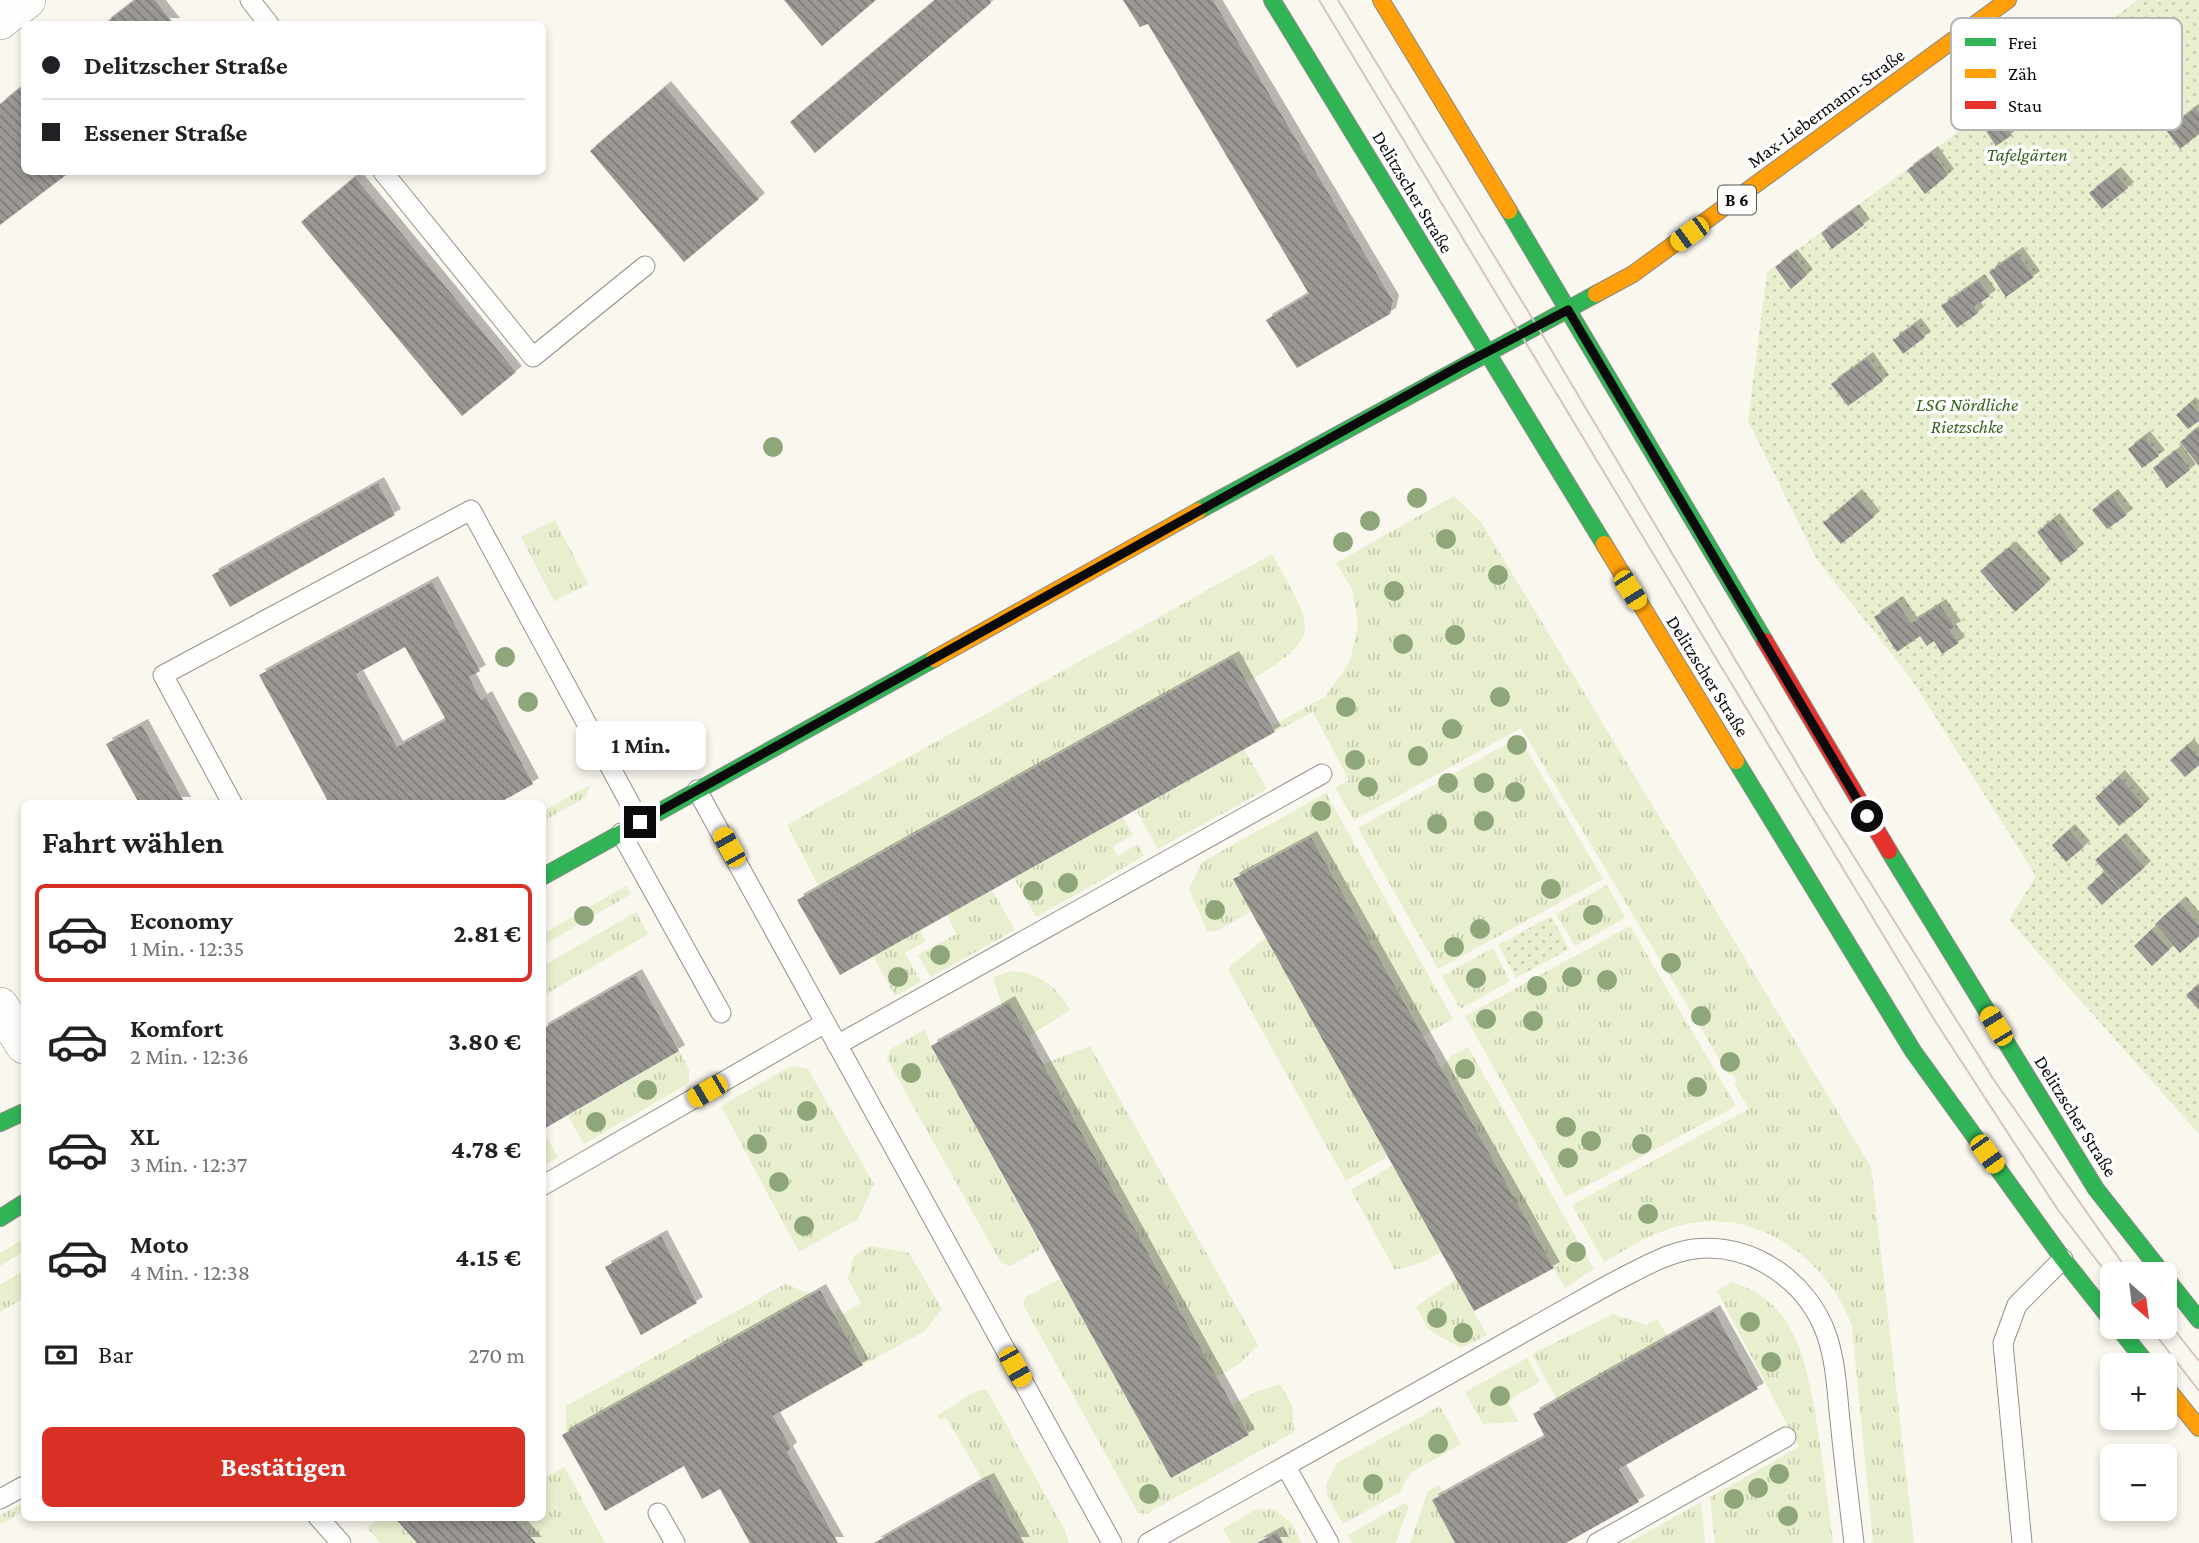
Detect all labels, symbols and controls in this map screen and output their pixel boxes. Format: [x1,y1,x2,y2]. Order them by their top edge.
legend [1951,18,2182,130]
text: Frei [2008,32,2037,53]
street label: Max-Liebermann-Straße [1744,44,1908,172]
text: Delitzscher Straße [84,51,288,80]
text: Zäh [2008,63,2037,84]
text: Stau [2008,95,2042,116]
text: Essener Straße [84,118,247,147]
street label: Delitzscher Straße [1368,127,1458,257]
park label: Tafelgärten [1986,144,2068,165]
road number: B 6 [1718,186,1756,215]
car [1666,213,1713,255]
park label: LSG Nördliche Rietzschke [1916,394,2018,437]
car [1610,567,1651,613]
street label: Delitzscher Straße [1662,612,1754,740]
callout: 1 Min. [575,720,705,770]
text: 1 Min. [611,732,671,758]
route start [1851,800,1883,832]
route end [624,806,656,838]
text: Fahrt wählen [42,824,224,860]
car [710,824,749,870]
icon: car [46,902,109,965]
text: Economy [130,906,233,935]
text: 2.81 € [454,919,521,948]
text: 1 Min. · 12:35 [130,935,244,961]
car [1977,1003,2016,1049]
icon: car [46,1010,109,1073]
text: Komfort [130,1014,223,1043]
text: 3.80 € [448,1027,521,1056]
text: 2 Min. · 12:36 [130,1043,249,1069]
street label: Delitzscher Straße [2030,1052,2122,1180]
car [684,1071,731,1111]
icon: car [46,1118,109,1181]
text: XL [130,1122,159,1151]
car [1967,1131,2008,1177]
text: 4.78 € [451,1135,521,1164]
text: 3 Min. · 12:37 [130,1151,247,1177]
icon: car [46,1226,109,1289]
text: Moto [130,1230,189,1259]
text: 4.15 € [455,1243,521,1272]
text: 4 Min. · 12:38 [130,1259,250,1285]
north arrow [2100,1262,2177,1339]
map controls [2100,1262,2177,1521]
icon: cash [42,1336,80,1374]
text: Bar [98,1340,134,1369]
text: 270 m [468,1342,525,1368]
car [996,1344,1035,1390]
button: + [2100,1353,2177,1430]
button: Bestätigen [42,1427,525,1507]
button: − [2100,1444,2177,1521]

